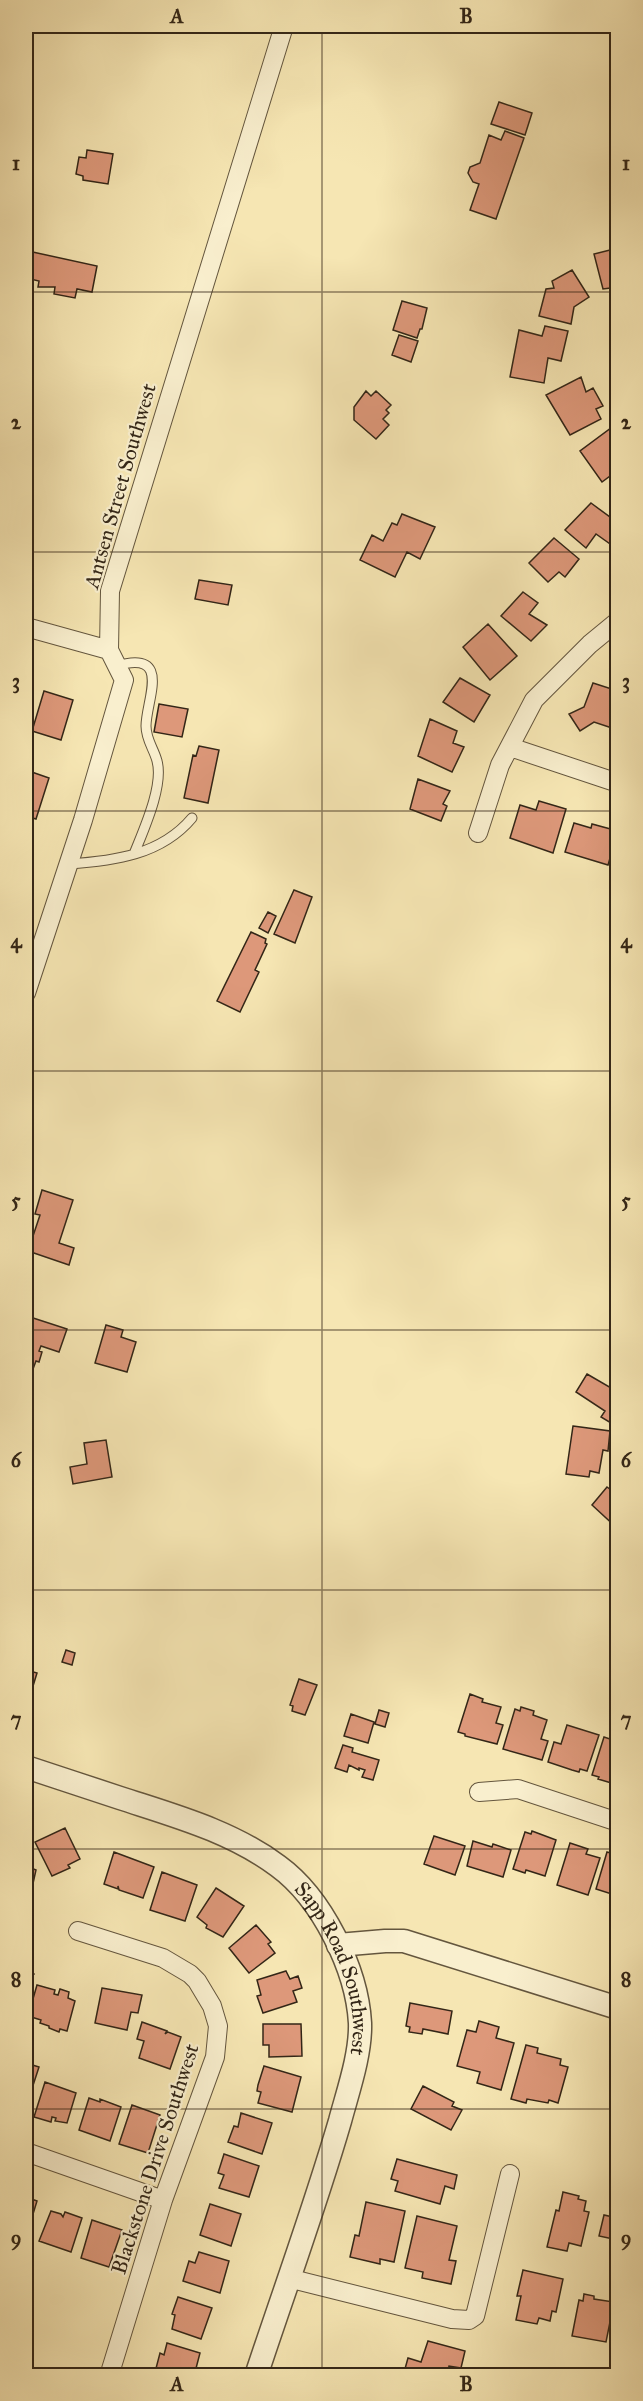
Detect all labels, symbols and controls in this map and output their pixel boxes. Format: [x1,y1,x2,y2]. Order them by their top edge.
text: A [168,4,184,28]
text: B [459,4,473,28]
text: 1 [12,151,20,175]
text: 1 [622,151,630,175]
street label: Antsen Street Southwest [78,380,162,593]
text: 2 [11,410,22,434]
text: 2 [621,410,632,434]
text: 3 [12,669,20,694]
text: 3 [622,669,630,694]
text: 4 [10,929,22,954]
text: 4 [620,929,632,954]
text: 5 [11,1188,21,1212]
text: 5 [621,1188,631,1212]
text: 6 [11,1448,23,1472]
text: 6 [621,1448,633,1472]
text: 7 [11,1707,22,1731]
text: 7 [621,1707,632,1731]
street label: Sapp Road Southwest [289,1876,373,2058]
text: 8 [11,1967,21,1991]
text: 8 [621,1967,631,1991]
street label: Blackstone Drive Southwest [105,2040,205,2278]
text: 9 [11,2226,21,2251]
text: 9 [621,2226,631,2251]
text: A [168,2372,184,2396]
text: B [459,2372,473,2396]

